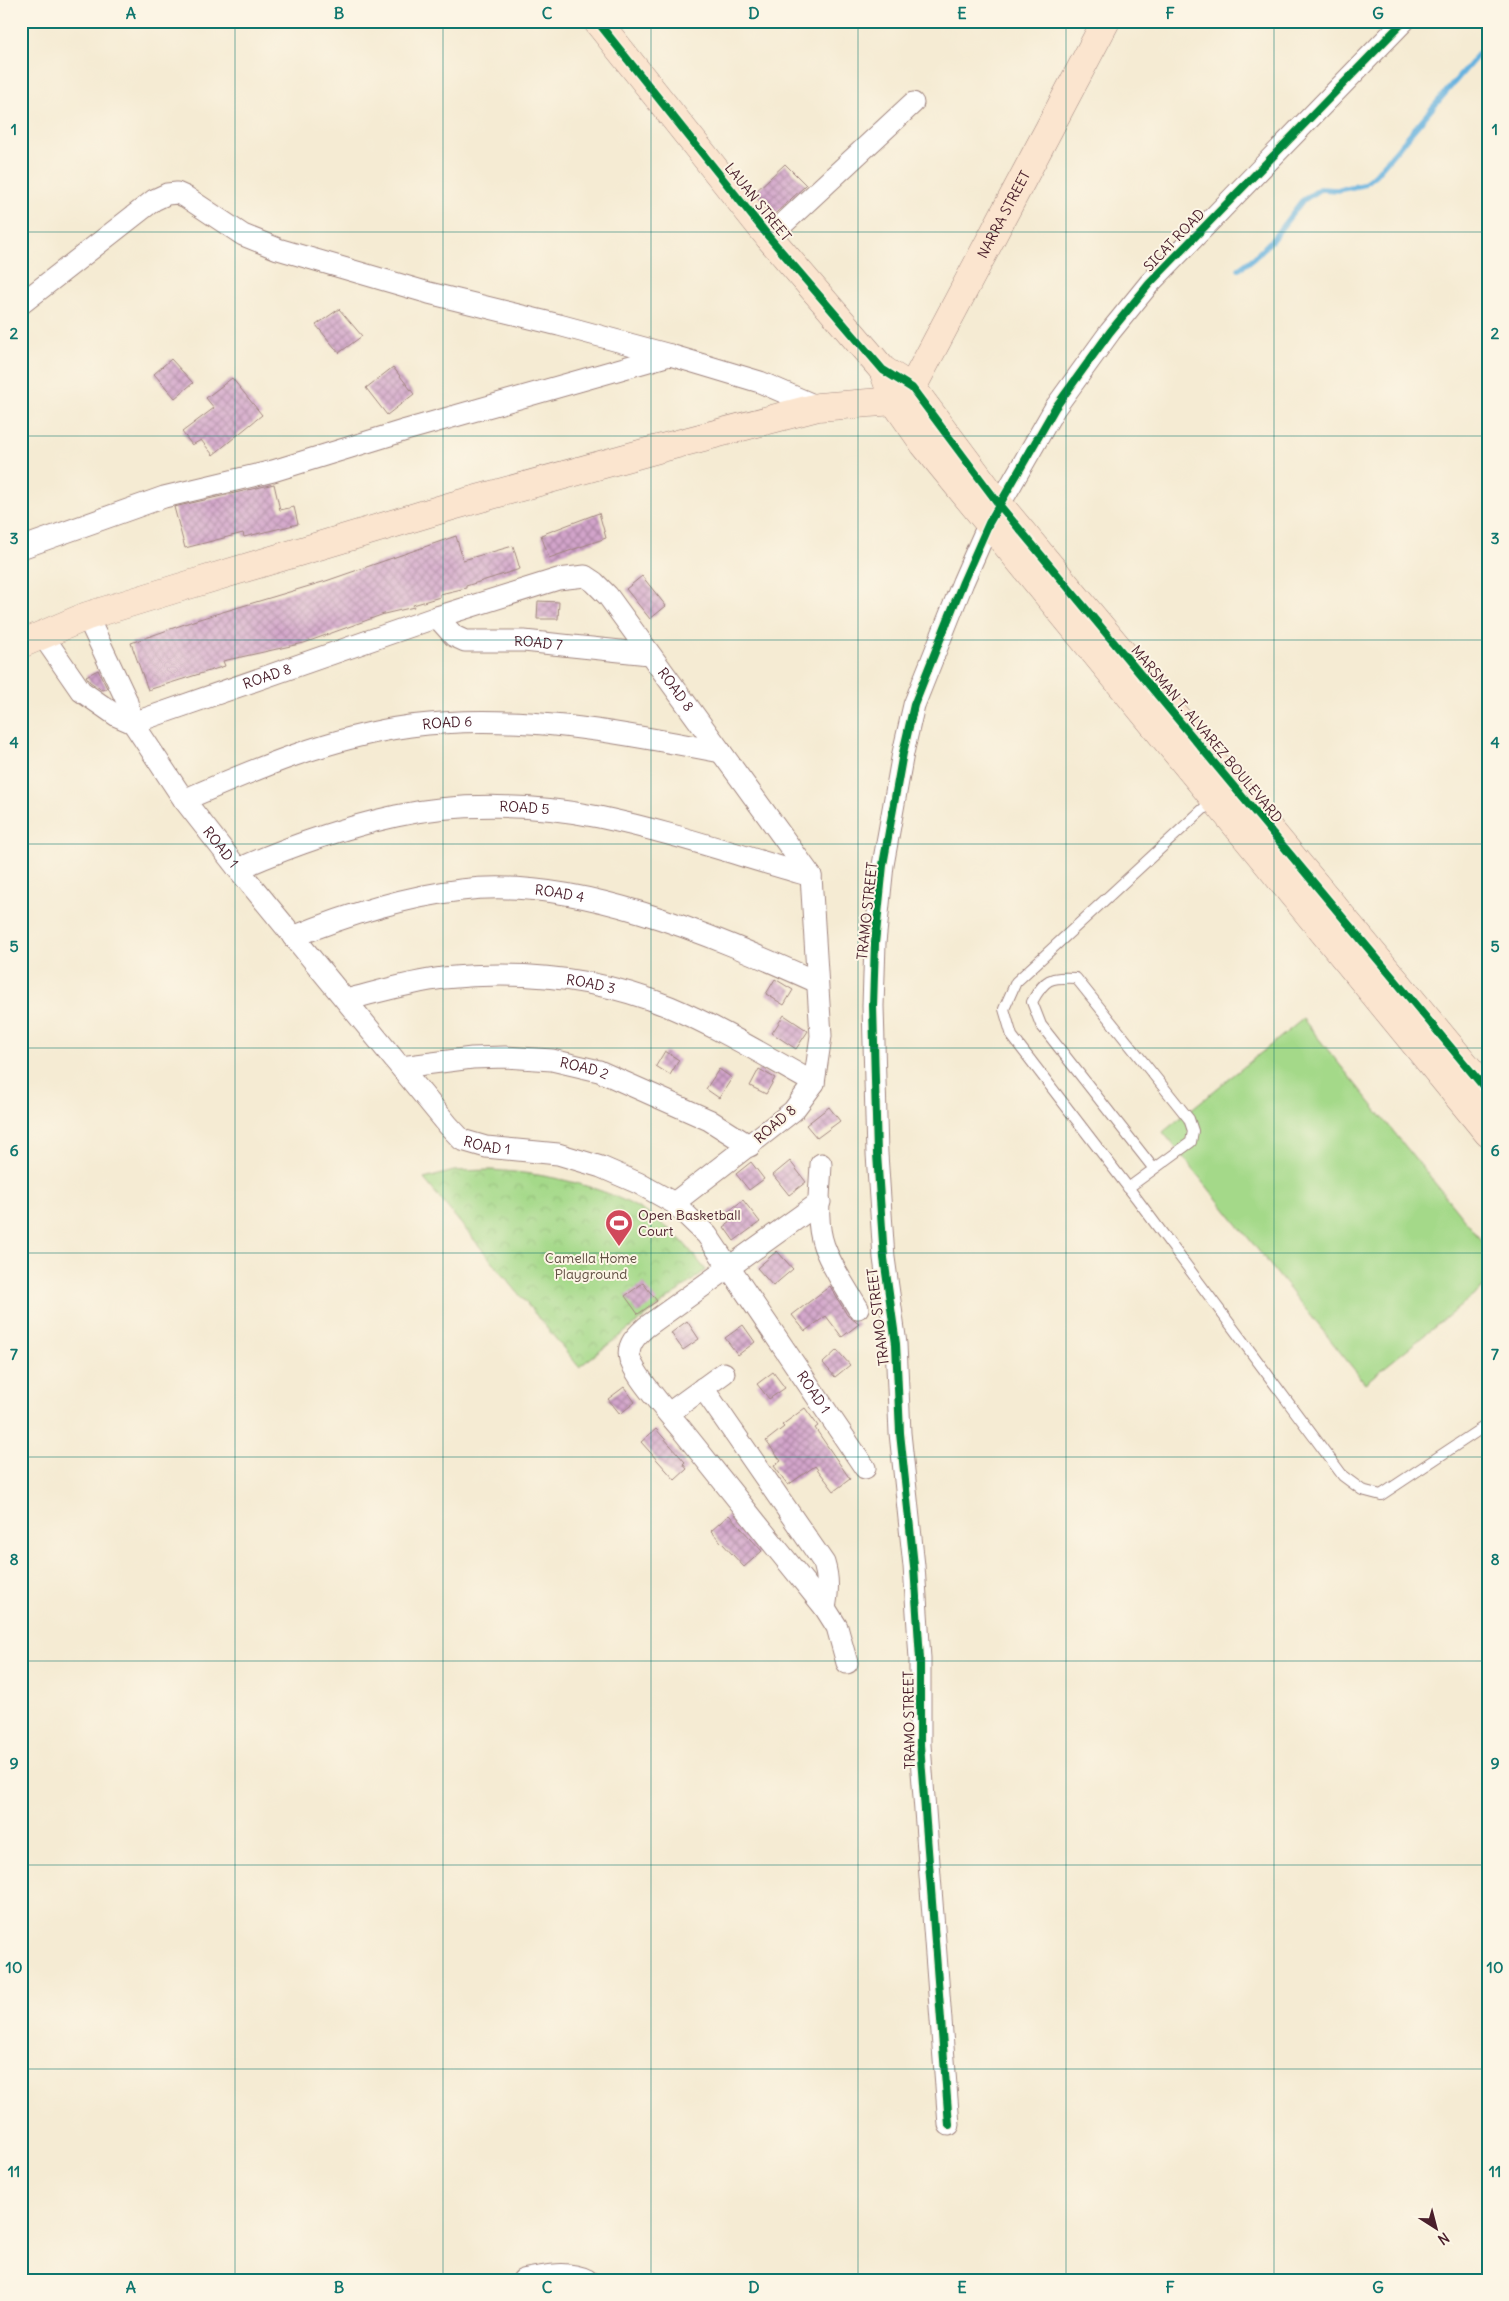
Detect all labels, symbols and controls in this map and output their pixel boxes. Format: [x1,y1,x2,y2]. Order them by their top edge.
text: A [126,3,136,23]
text: B [334,3,345,23]
text: C [542,3,553,23]
text: D [748,3,760,23]
text: E [957,3,967,23]
text: F [1165,3,1175,23]
text: G [1372,3,1384,23]
text: 1 [11,119,17,139]
text: 1 [1492,119,1498,139]
street label: LAUAN STREET [721,159,795,245]
street label: NARRA STREET [973,167,1034,261]
street label: SICAT ROAD [1140,205,1208,275]
text: 2 [10,323,19,343]
text: 2 [1491,323,1500,343]
text: 3 [9,528,19,548]
text: 3 [1490,528,1500,548]
street label: ROAD 7 [514,632,564,654]
street label: MARSMAN T. ALVAREZ BOULEVARD [1127,642,1287,826]
street label: ROAD 8 [240,660,294,693]
street label: ROAD 8 [654,664,698,715]
street label: ROAD 6 [421,712,472,733]
text: 4 [9,732,19,752]
text: 4 [1490,732,1500,752]
street label: ROAD 5 [499,797,550,818]
street label: ROAD 1 [199,823,243,871]
street label: TRAMO STREET [853,861,881,961]
street label: ROAD 4 [534,881,586,906]
text: 5 [9,936,19,956]
text: 5 [1490,936,1500,956]
street label: ROAD 3 [565,970,617,998]
street label: ROAD 2 [558,1053,612,1083]
street label: ROAD 8 [750,1101,800,1147]
street label: ROAD 1 [461,1132,511,1158]
text: 6 [9,1140,19,1160]
text: 6 [1490,1140,1500,1160]
place label: Open Basketball Court [638,1206,741,1240]
sports icon: Open Basketball Court [604,1208,634,1247]
park label: Camella Home Playground [545,1249,637,1283]
street label: TRAMO STREET [863,1267,893,1367]
text: 7 [10,1344,18,1364]
text: 7 [1491,1344,1499,1364]
street label: ROAD 1 [793,1368,834,1417]
text: 8 [9,1549,19,1569]
text: 8 [1490,1549,1500,1569]
street label: TRAMO STREET [899,1671,919,1769]
text: 9 [9,1753,19,1773]
text: 9 [1490,1753,1500,1773]
text: 10 [6,1957,22,1977]
text: 10 [1487,1957,1503,1977]
text: 11 [8,2161,20,2181]
text: 11 [1489,2161,1501,2181]
north arrow [1412,2204,1462,2254]
text: N [1434,2228,1453,2249]
text: A [126,2277,136,2297]
text: B [334,2277,345,2297]
text: C [542,2277,553,2297]
text: D [748,2277,760,2297]
text: E [957,2277,967,2297]
text: F [1165,2277,1175,2297]
text: G [1372,2277,1384,2297]

